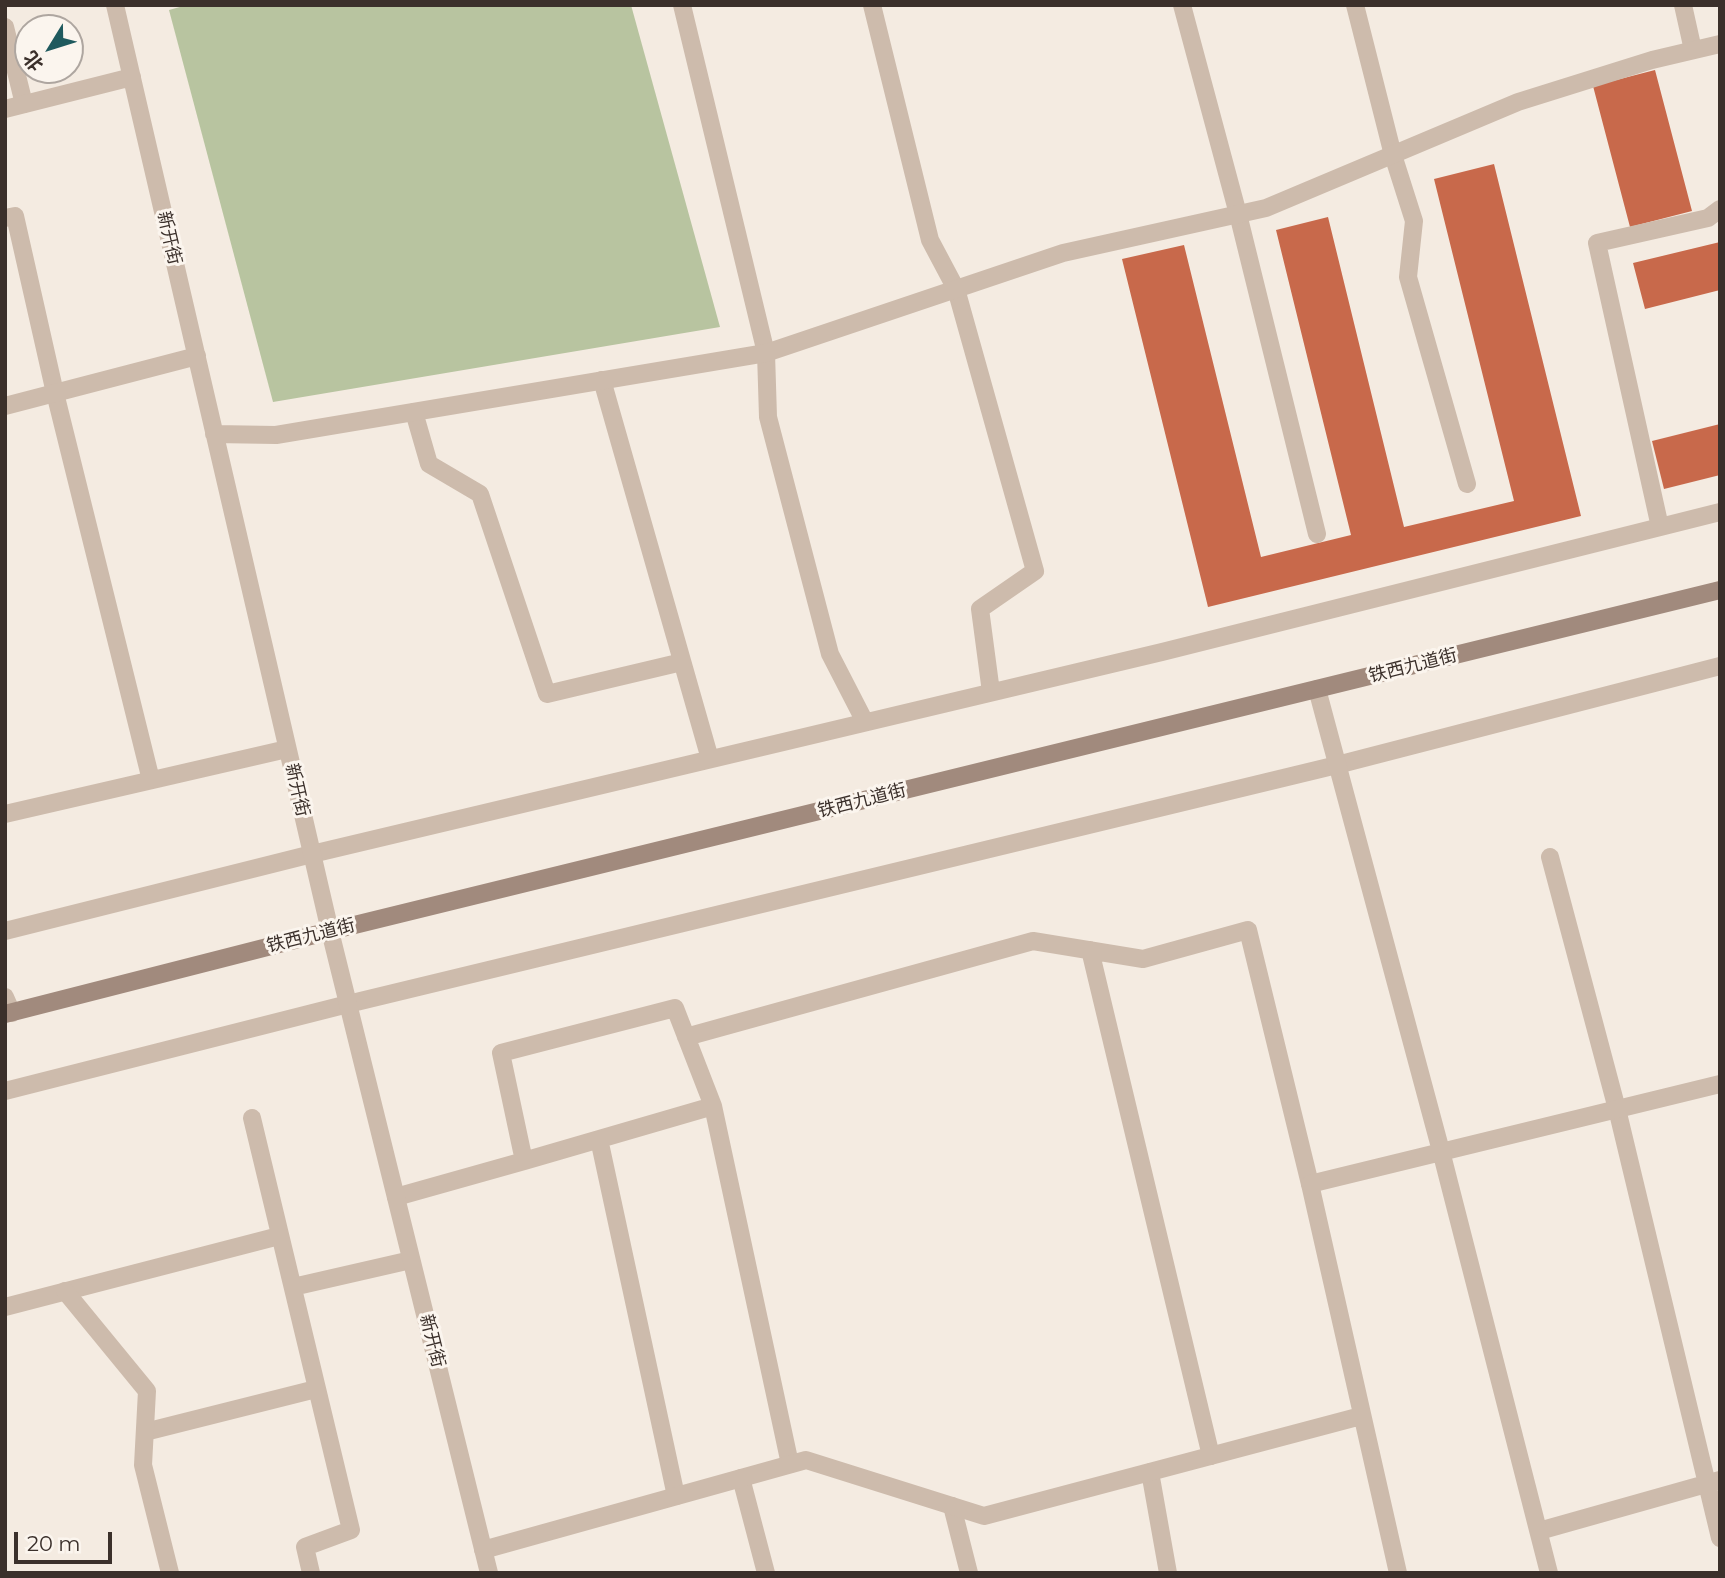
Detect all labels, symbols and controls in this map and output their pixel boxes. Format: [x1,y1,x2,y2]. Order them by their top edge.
north arrow [14,14,84,84]
text: 北 [19,46,49,76]
street label: 新开街 [152,209,186,267]
street label: 铁西九道街 [1367,645,1459,687]
street label: 新开街 [280,761,314,819]
street label: 铁西九道街 [816,780,908,822]
street label: 铁西九道街 [265,915,357,957]
street label: 新开街 [415,1312,449,1370]
scale bar [18,1518,116,1562]
text: 20 m [27,1531,81,1556]

